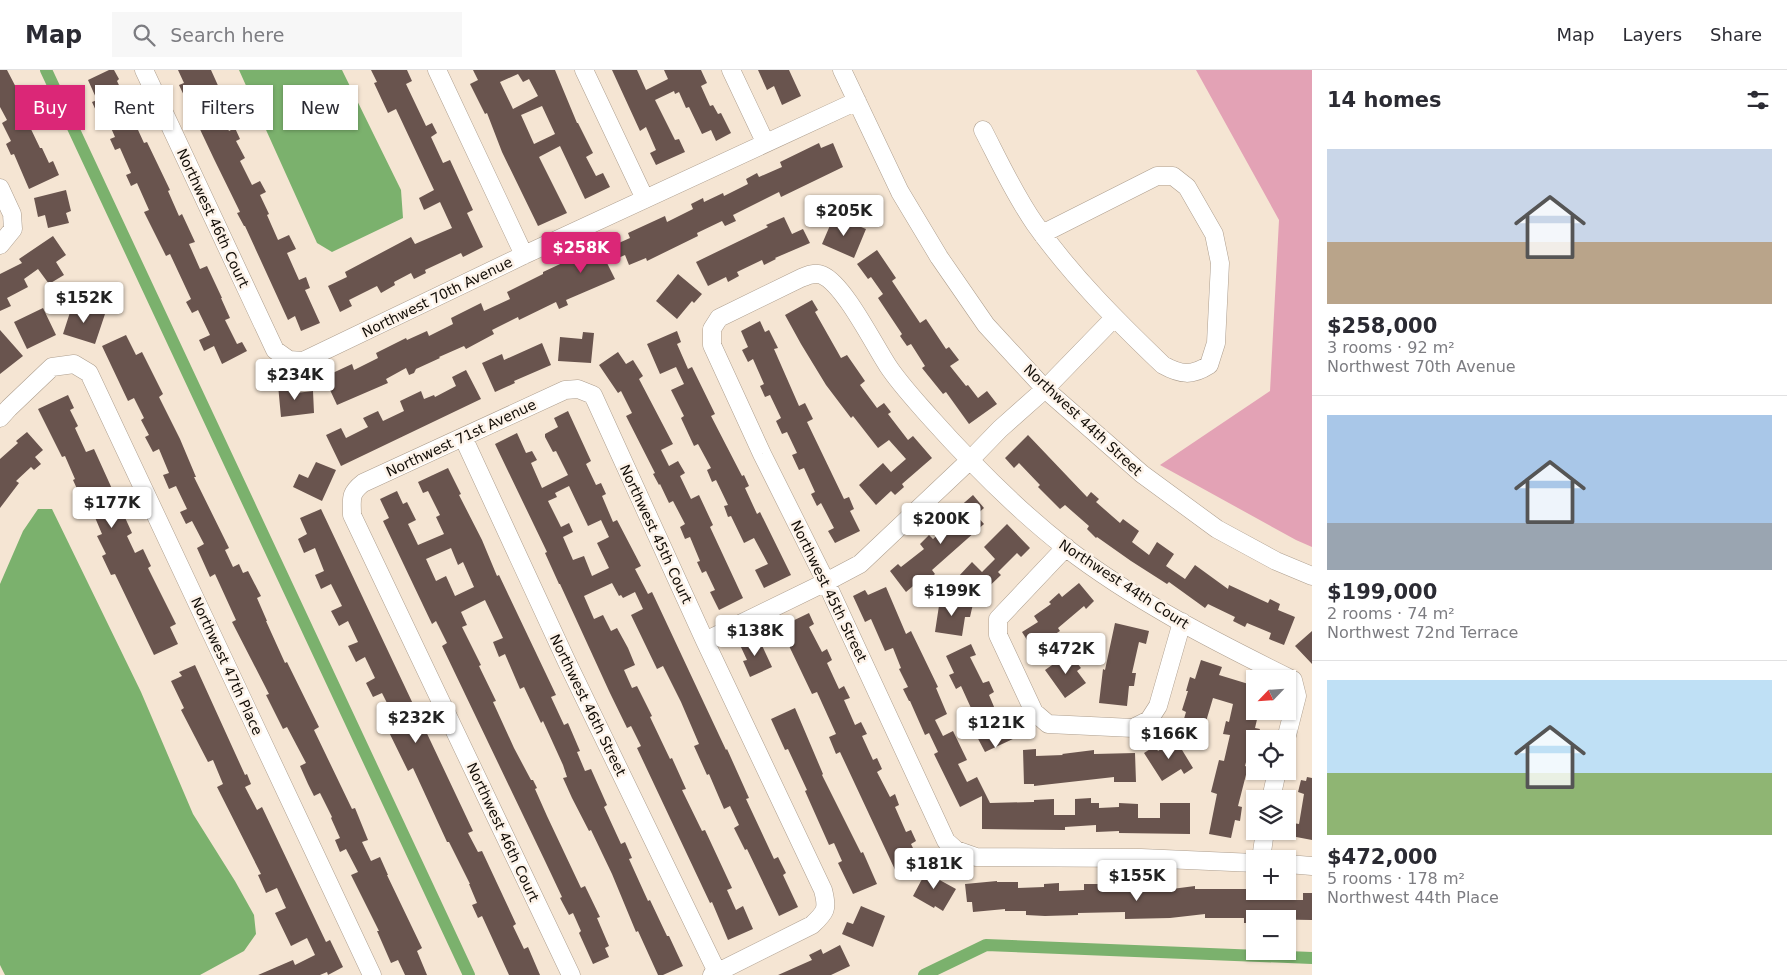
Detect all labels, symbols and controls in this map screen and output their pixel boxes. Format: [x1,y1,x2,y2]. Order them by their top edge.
search box [112,12,462,57]
text: Map [25,21,82,49]
icon: search [130,21,158,49]
text: Search here [170,24,284,46]
text: Map [1556,24,1594,45]
text: Layers [1622,24,1682,45]
text: Share [1710,24,1762,45]
chip: Buy [15,85,85,130]
chip: Rent [95,85,173,130]
chip: Filters [183,85,273,130]
chip: New [283,85,358,130]
icon: filters [1744,86,1772,114]
text: 14 homes [1327,88,1442,112]
street label: Northwest 46th Court [174,146,252,291]
icon: home [1505,182,1595,272]
pin: $205K [809,194,879,237]
text: $205K [816,201,872,220]
pin: $258K [546,232,616,274]
text: $258K [553,238,609,257]
street label: Northwest 70th Avenue [359,254,515,340]
pin: $152K [49,282,119,324]
text: $152K [56,288,112,307]
text: $258,000 [1327,314,1437,338]
text: 3 rooms · 92 m² [1327,338,1455,357]
text: Northwest 70th Avenue [1327,357,1516,376]
pin: $234K [260,358,330,401]
street label: Northwest 44th Street [1021,361,1146,479]
text: $234K [267,365,323,384]
street label: Northwest 71st Avenue [384,396,538,480]
icon: home [1505,447,1595,537]
street label: Northwest 45th Court [617,462,695,607]
pin: $177K [77,486,147,529]
text: $177K [84,493,140,512]
pin: $200K [906,502,976,545]
text: $200K [913,509,969,528]
street label: Northwest 45th Street [788,518,871,665]
street label: Northwest 44th Court [1056,536,1192,632]
pin: $199K [917,574,987,617]
text: $199,000 [1327,580,1437,604]
text: $199K [924,581,980,600]
street label: Northwest 47th Place [188,595,266,737]
text: 2 rooms · 74 m² [1327,604,1455,623]
pin: $138K [720,614,790,657]
text: $138K [727,621,783,640]
text: Northwest 72nd Terrace [1327,623,1518,642]
street label: Northwest 46th Street [547,632,630,779]
pin: $472K [1031,632,1101,675]
text: $472K [1038,639,1094,658]
north arrow [1246,670,1296,720]
map controls [1246,670,1296,960]
pin: $232K [381,702,451,744]
pin: $121K [961,706,1031,749]
text: $232K [388,708,444,727]
icon: home [1505,712,1595,802]
text: $121K [968,713,1024,732]
pin: $166K [1134,718,1204,760]
text: $166K [1141,724,1197,743]
button: locate [1246,730,1296,780]
street label: Northwest 46th Court [464,760,542,905]
button: layers [1246,790,1296,840]
text: $472,000 [1327,845,1437,869]
pin: $181K [899,848,969,890]
button: + [1246,850,1296,900]
text: $181K [906,854,962,873]
pin: $155K [1102,860,1172,902]
text: $155K [1109,866,1165,885]
text: 5 rooms · 178 m² [1327,869,1465,888]
text: Northwest 44th Place [1327,888,1499,907]
button: − [1246,910,1296,960]

